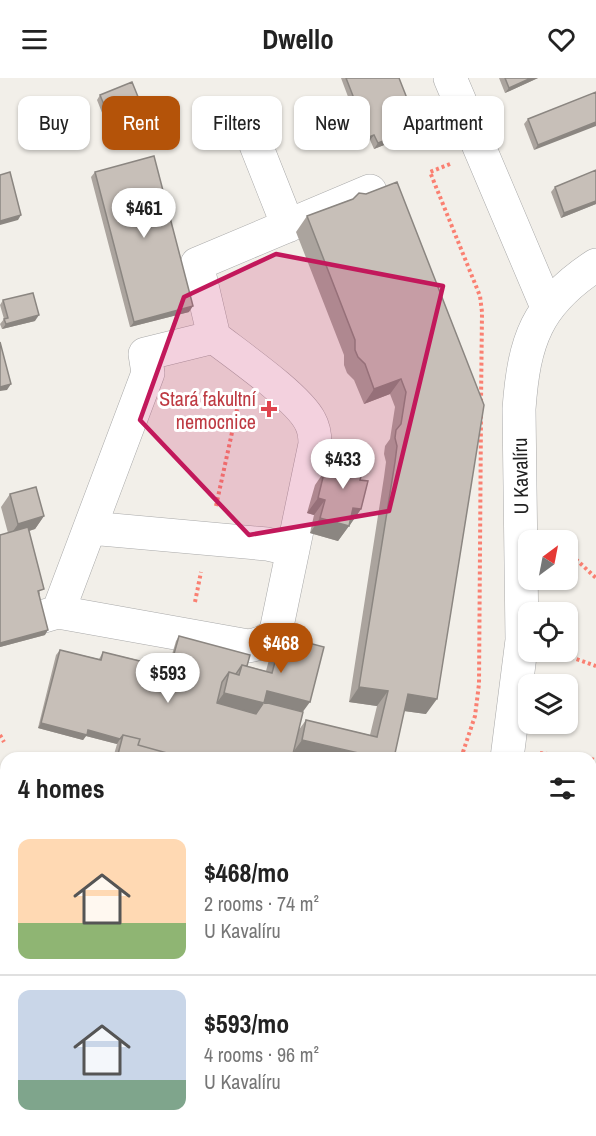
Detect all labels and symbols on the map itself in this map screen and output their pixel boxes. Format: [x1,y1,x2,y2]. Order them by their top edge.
pin: $461 [108,188,180,239]
place label: Stará fakultní nemocnice [159,385,256,435]
marker: Stará fakultní nemocnice [260,400,278,418]
street label: U Kavalíru [506,437,534,515]
pin: $433 [307,439,379,490]
north arrow [518,530,578,590]
pin: $468 [245,623,317,674]
pin: $593 [132,653,204,704]

